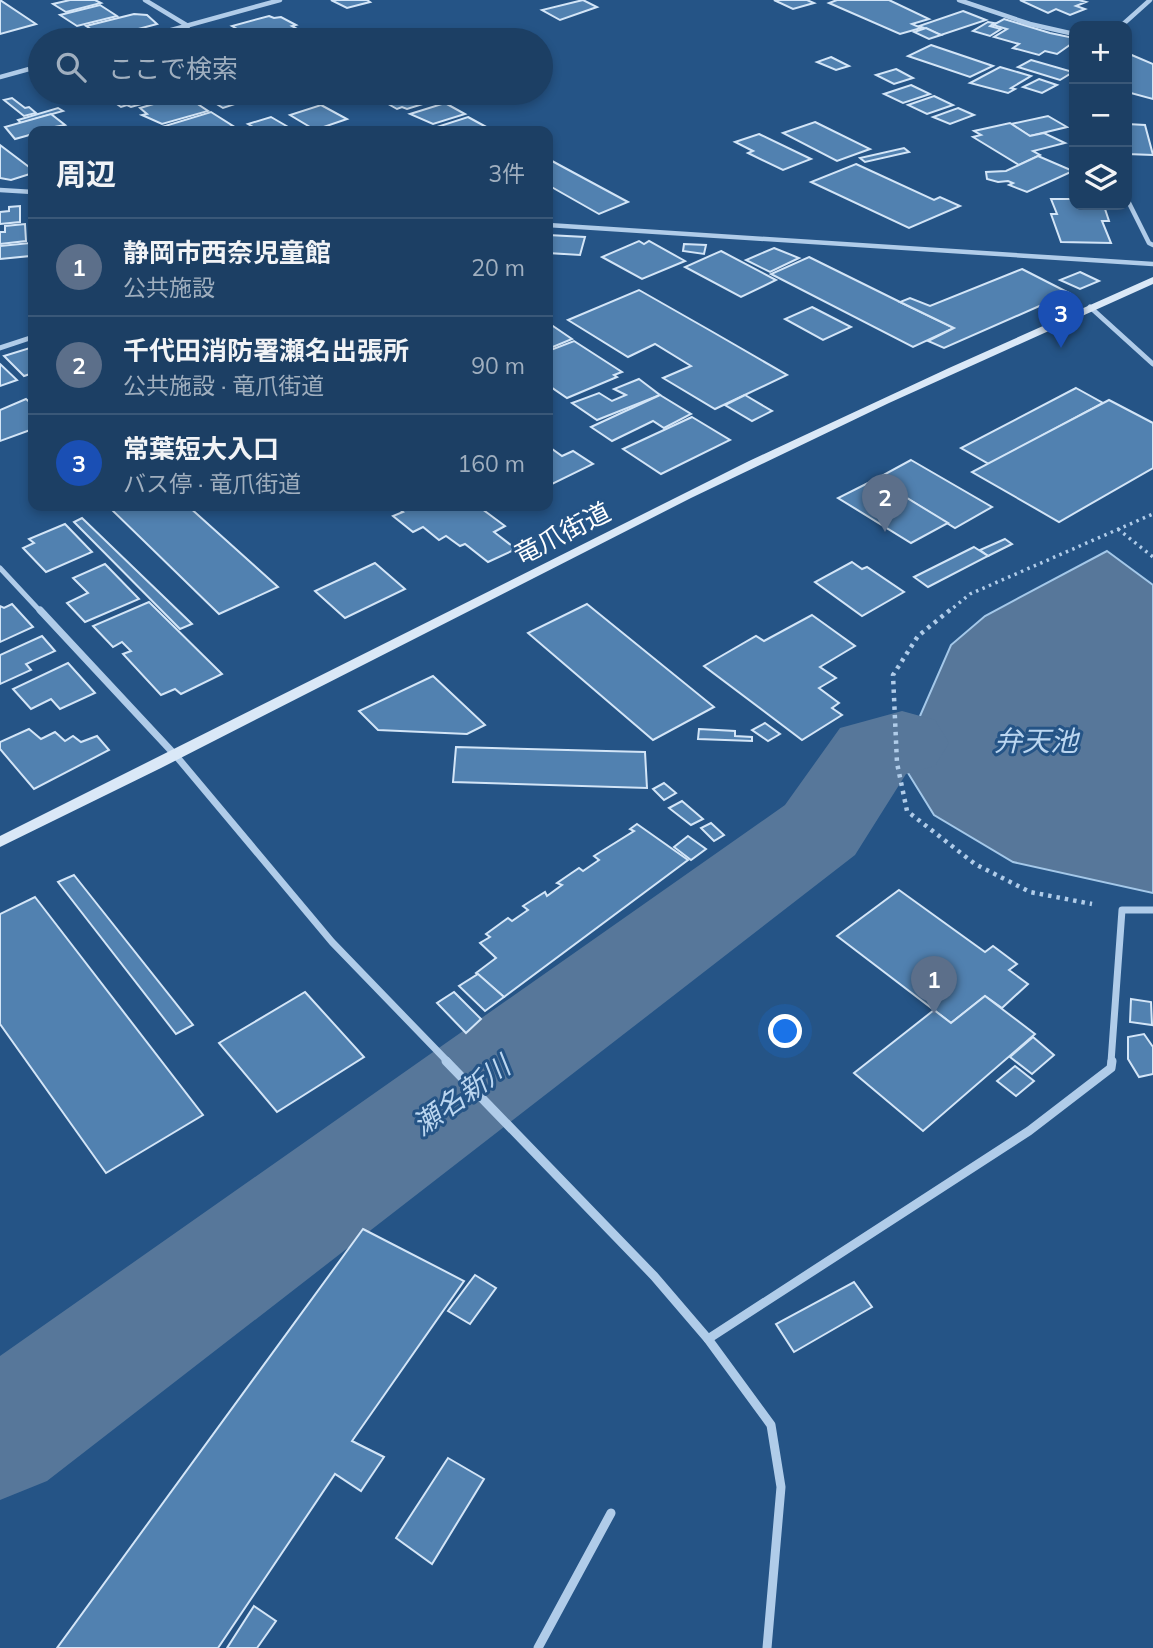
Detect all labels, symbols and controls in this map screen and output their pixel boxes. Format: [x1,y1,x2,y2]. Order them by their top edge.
map controls [1069,21,1132,210]
button: + [1069,21,1132,84]
search box [28,28,553,105]
icon: search [52,48,90,86]
text: ここで検索 [108,52,238,85]
button: − [1069,84,1132,147]
button: layers [1069,147,1132,210]
text: 周辺 [56,155,116,193]
text: 3件 [488,159,525,188]
text: 静岡市西奈児童館 [123,236,331,269]
text: 1 [72,253,86,282]
text: 20 m [471,253,525,282]
text: 公共施設 [123,273,215,302]
pin: 3 [1038,290,1084,348]
text: 千代田消防署瀬名出張所 [123,334,409,367]
text: 2 [72,351,86,380]
text: 90 m [471,351,525,380]
text: 公共施設 · 竜爪街道 [123,371,324,400]
text: 常葉短大入口 [123,432,279,465]
text: 3 [72,449,86,478]
text: 160 m [457,449,525,478]
text: バス停 · 竜爪街道 [123,469,301,498]
pin: 2 [862,474,908,532]
street label: 竜爪街道 [508,495,616,571]
water label: 弁天池 [994,723,1081,758]
pin: 1 [911,956,957,1014]
your location [768,1014,802,1048]
water label: 瀬名新川 [405,1046,519,1142]

